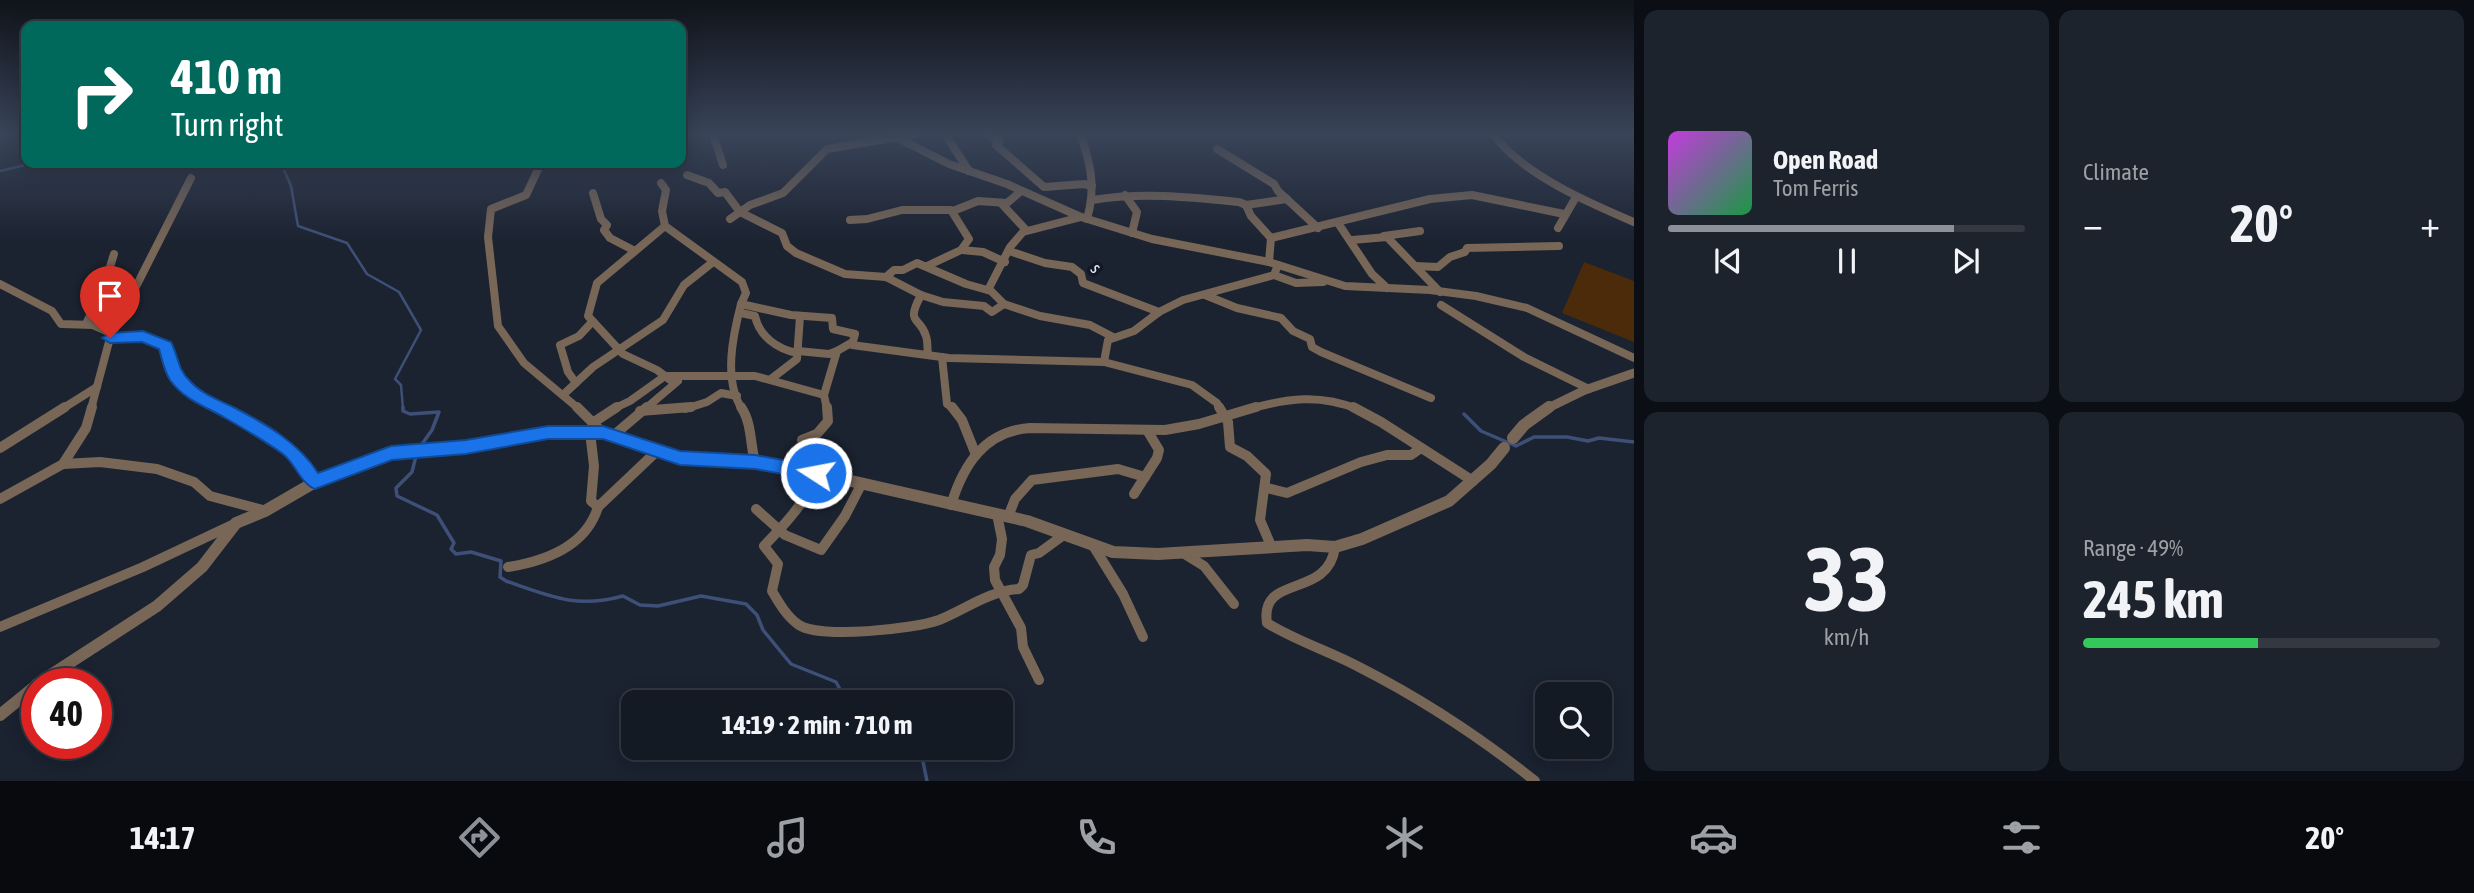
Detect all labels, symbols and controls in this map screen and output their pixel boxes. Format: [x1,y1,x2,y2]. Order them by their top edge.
text: 410 m [171,48,282,104]
icon: right [56,49,147,140]
text: Turn right [171,106,284,143]
text: Open Road [1773,145,1878,175]
text: Climate [2083,159,2149,185]
text: Tom Ferris [1773,175,1858,201]
text: 20° [2230,193,2293,253]
text: − [2083,202,2103,245]
text: + [2420,202,2440,245]
icon: previous [1709,242,1747,280]
icon: pause [1828,242,1866,280]
icon: next [1947,242,1985,280]
street label: s [1086,258,1106,277]
pin [80,266,140,338]
icon: arrive [91,277,129,315]
position arrow [779,436,853,510]
text: 33 [1804,526,1889,630]
text: Range · 49% [2083,535,2183,561]
text: 245 km [2083,569,2224,629]
text: km/h [1824,624,1869,650]
speed limit sign: 40 [21,668,112,759]
map controls [1535,682,1612,759]
button: search [1535,682,1612,759]
text: 14:19 · 2 min · 710 m [722,710,912,740]
icon: directions [455,813,504,862]
icon: music [763,813,812,862]
icon: phone [1072,813,1121,862]
icon: climate [1380,813,1429,862]
icon: car [1689,813,1738,862]
icon: filters [1997,813,2046,862]
text: 14:17 [130,819,196,856]
text: 20° [2305,819,2344,856]

